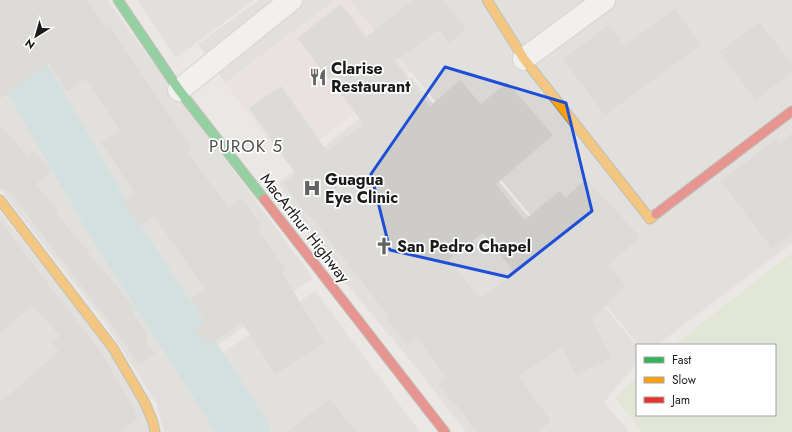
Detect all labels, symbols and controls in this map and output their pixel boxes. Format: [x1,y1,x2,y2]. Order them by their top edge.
north arrow [16,16,56,56]
text: N [22,35,38,53]
place label: Clarise Restaurant [331,57,411,98]
restaurant icon: Clarise Restaurant [308,67,328,87]
district label: PUROK 5 [209,134,283,158]
street label: MacArthur Highway [255,168,356,289]
place label: Guagua Eye Clinic [325,168,398,209]
hospital icon: Guagua Eye Clinic [302,178,322,198]
place label: San Pedro Chapel [397,235,531,258]
church icon: San Pedro Chapel [374,236,394,256]
legend [636,344,776,416]
text: Fast [672,351,691,369]
text: Slow [672,371,697,389]
text: Jam [670,391,690,409]

